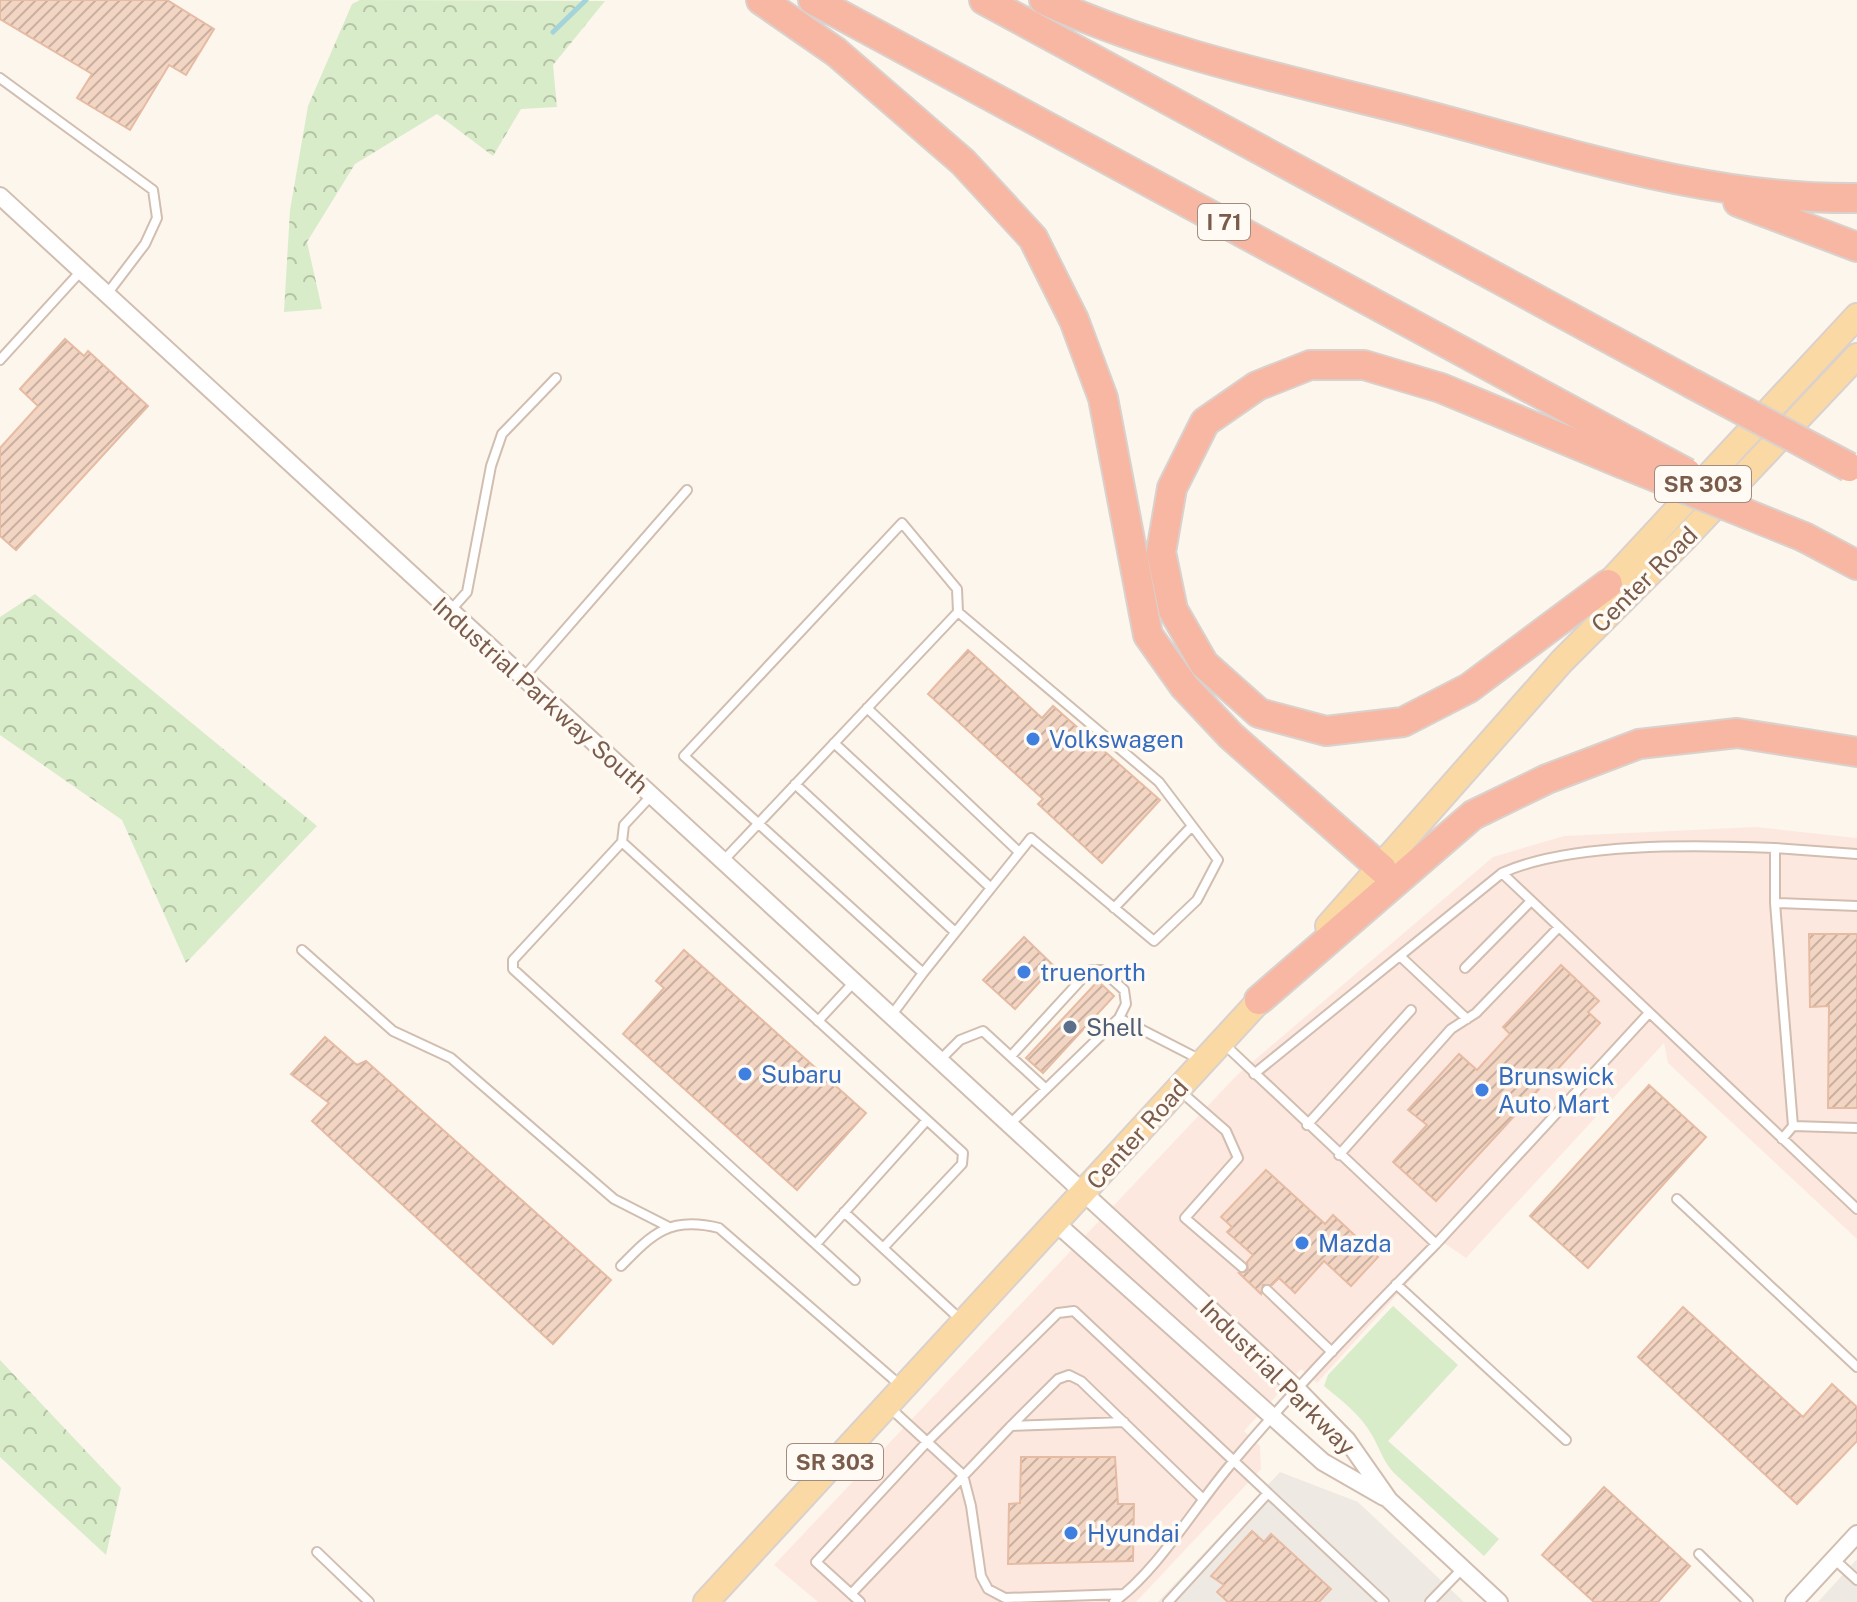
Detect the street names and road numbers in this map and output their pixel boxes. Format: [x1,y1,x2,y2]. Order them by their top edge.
road number: I 71 [1198,204,1250,240]
road number: SR 303 [1655,466,1751,502]
street label: Center Road [1585,520,1703,638]
street label: Industrial Parkway South [428,591,654,799]
street label: Center Road [1080,1073,1194,1195]
street label: Industrial Parkway [1195,1294,1361,1460]
road number: SR 303 [787,1444,883,1480]

